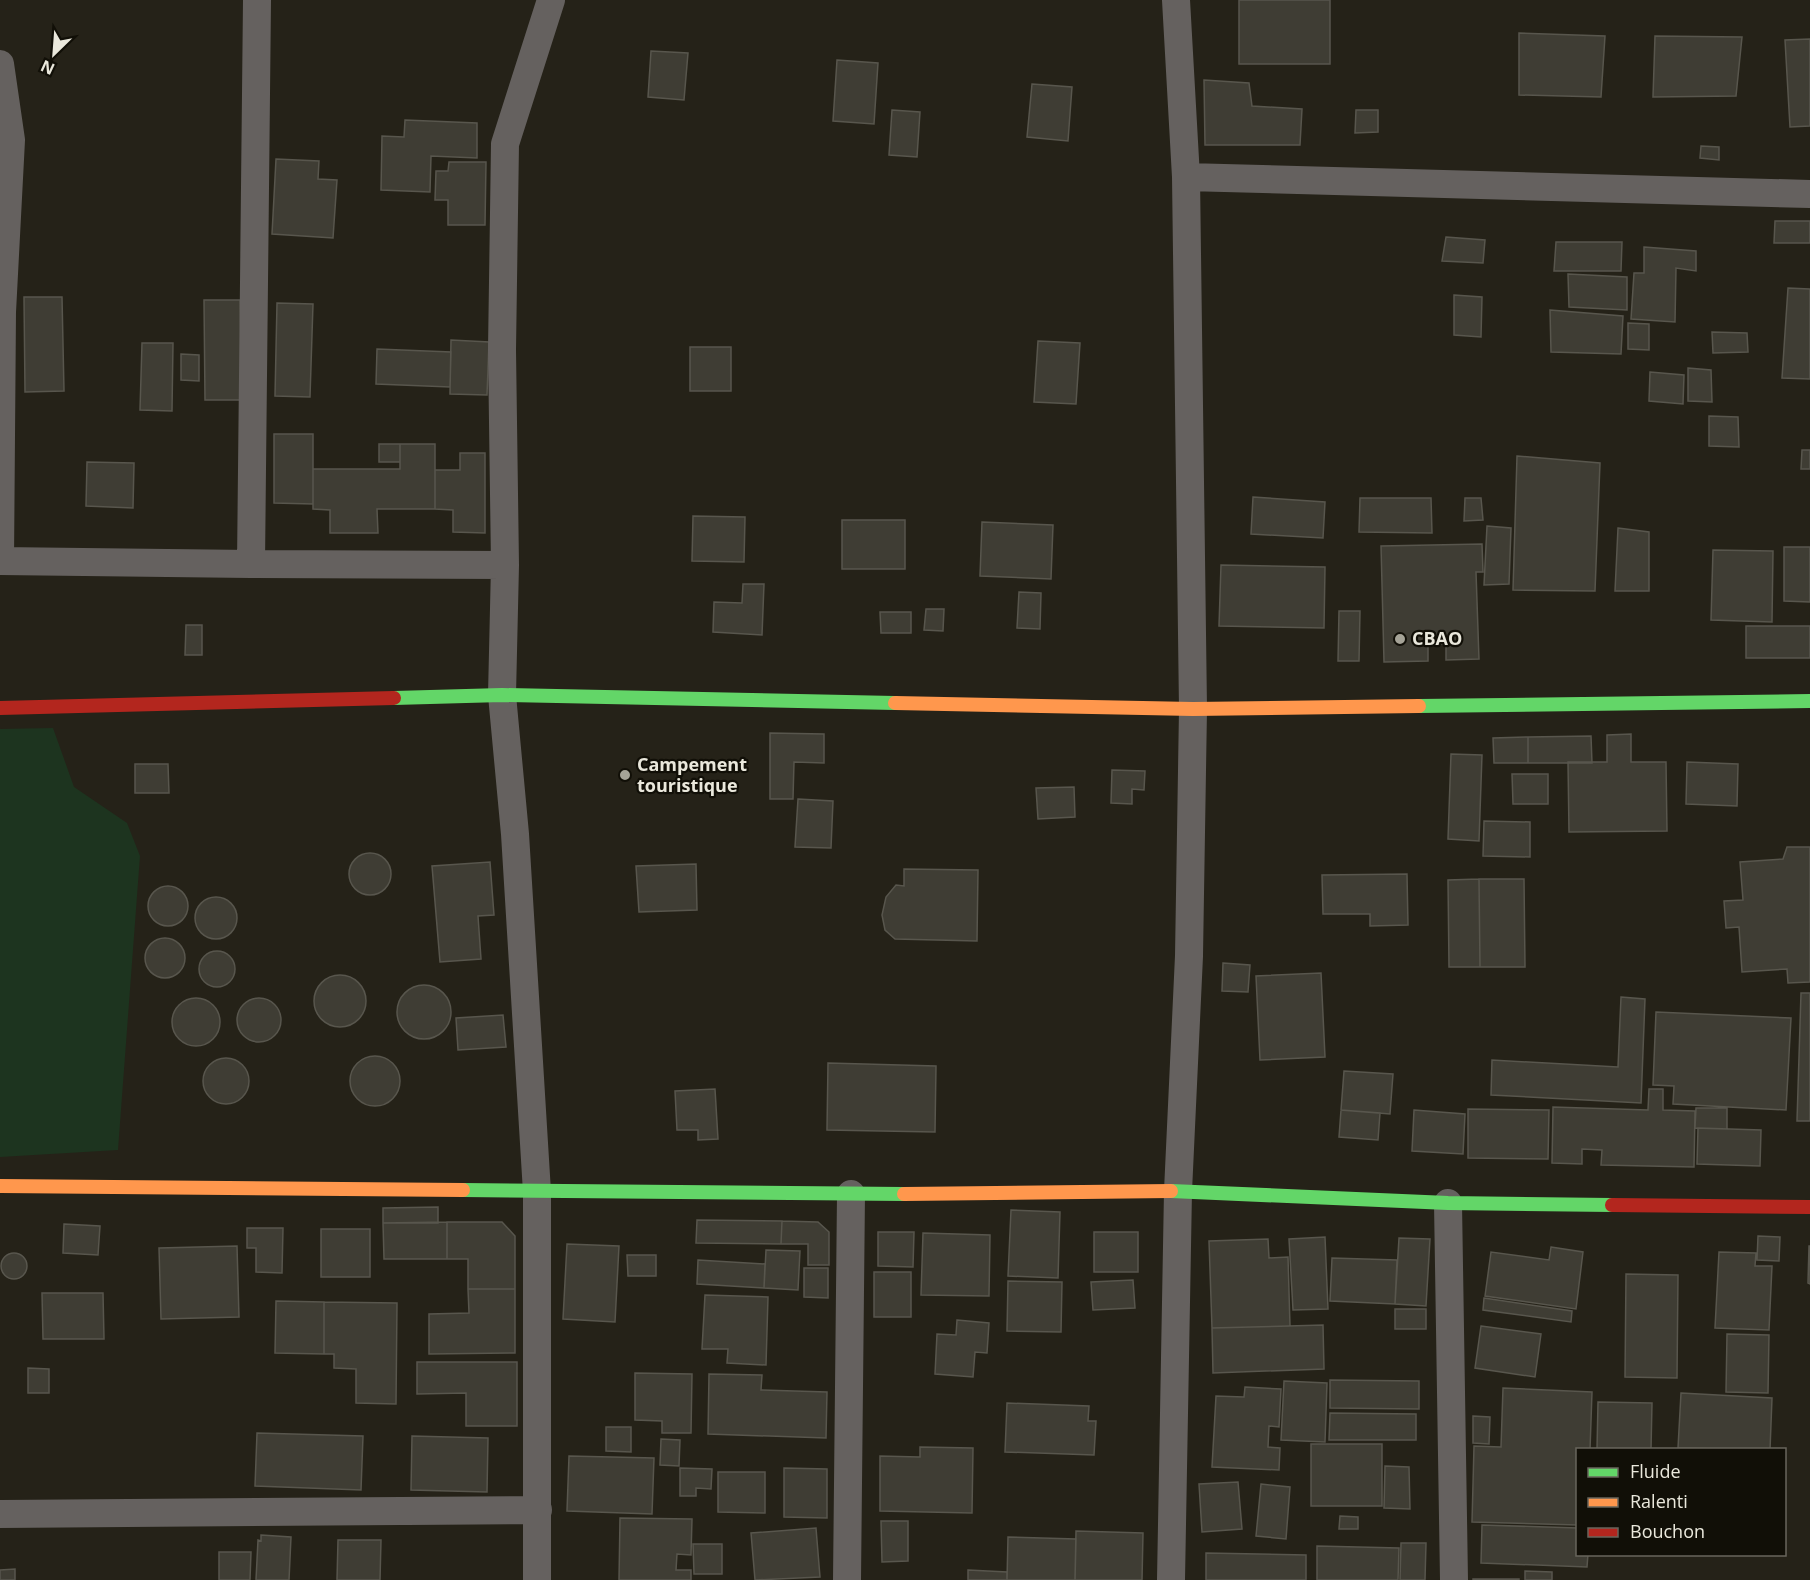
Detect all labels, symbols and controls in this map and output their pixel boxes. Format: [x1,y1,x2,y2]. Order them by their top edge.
north arrow [24,24,84,84]
text: N [37,55,58,80]
place label: CBAO [1412,626,1462,650]
marker: CBAO [1393,632,1407,646]
place label: Campement touristique [637,752,747,797]
marker: Campement touristique [618,768,632,782]
legend [1576,1448,1786,1556]
text: Fluide [1630,1459,1681,1483]
text: Ralenti [1630,1489,1688,1513]
text: Bouchon [1630,1519,1705,1543]

